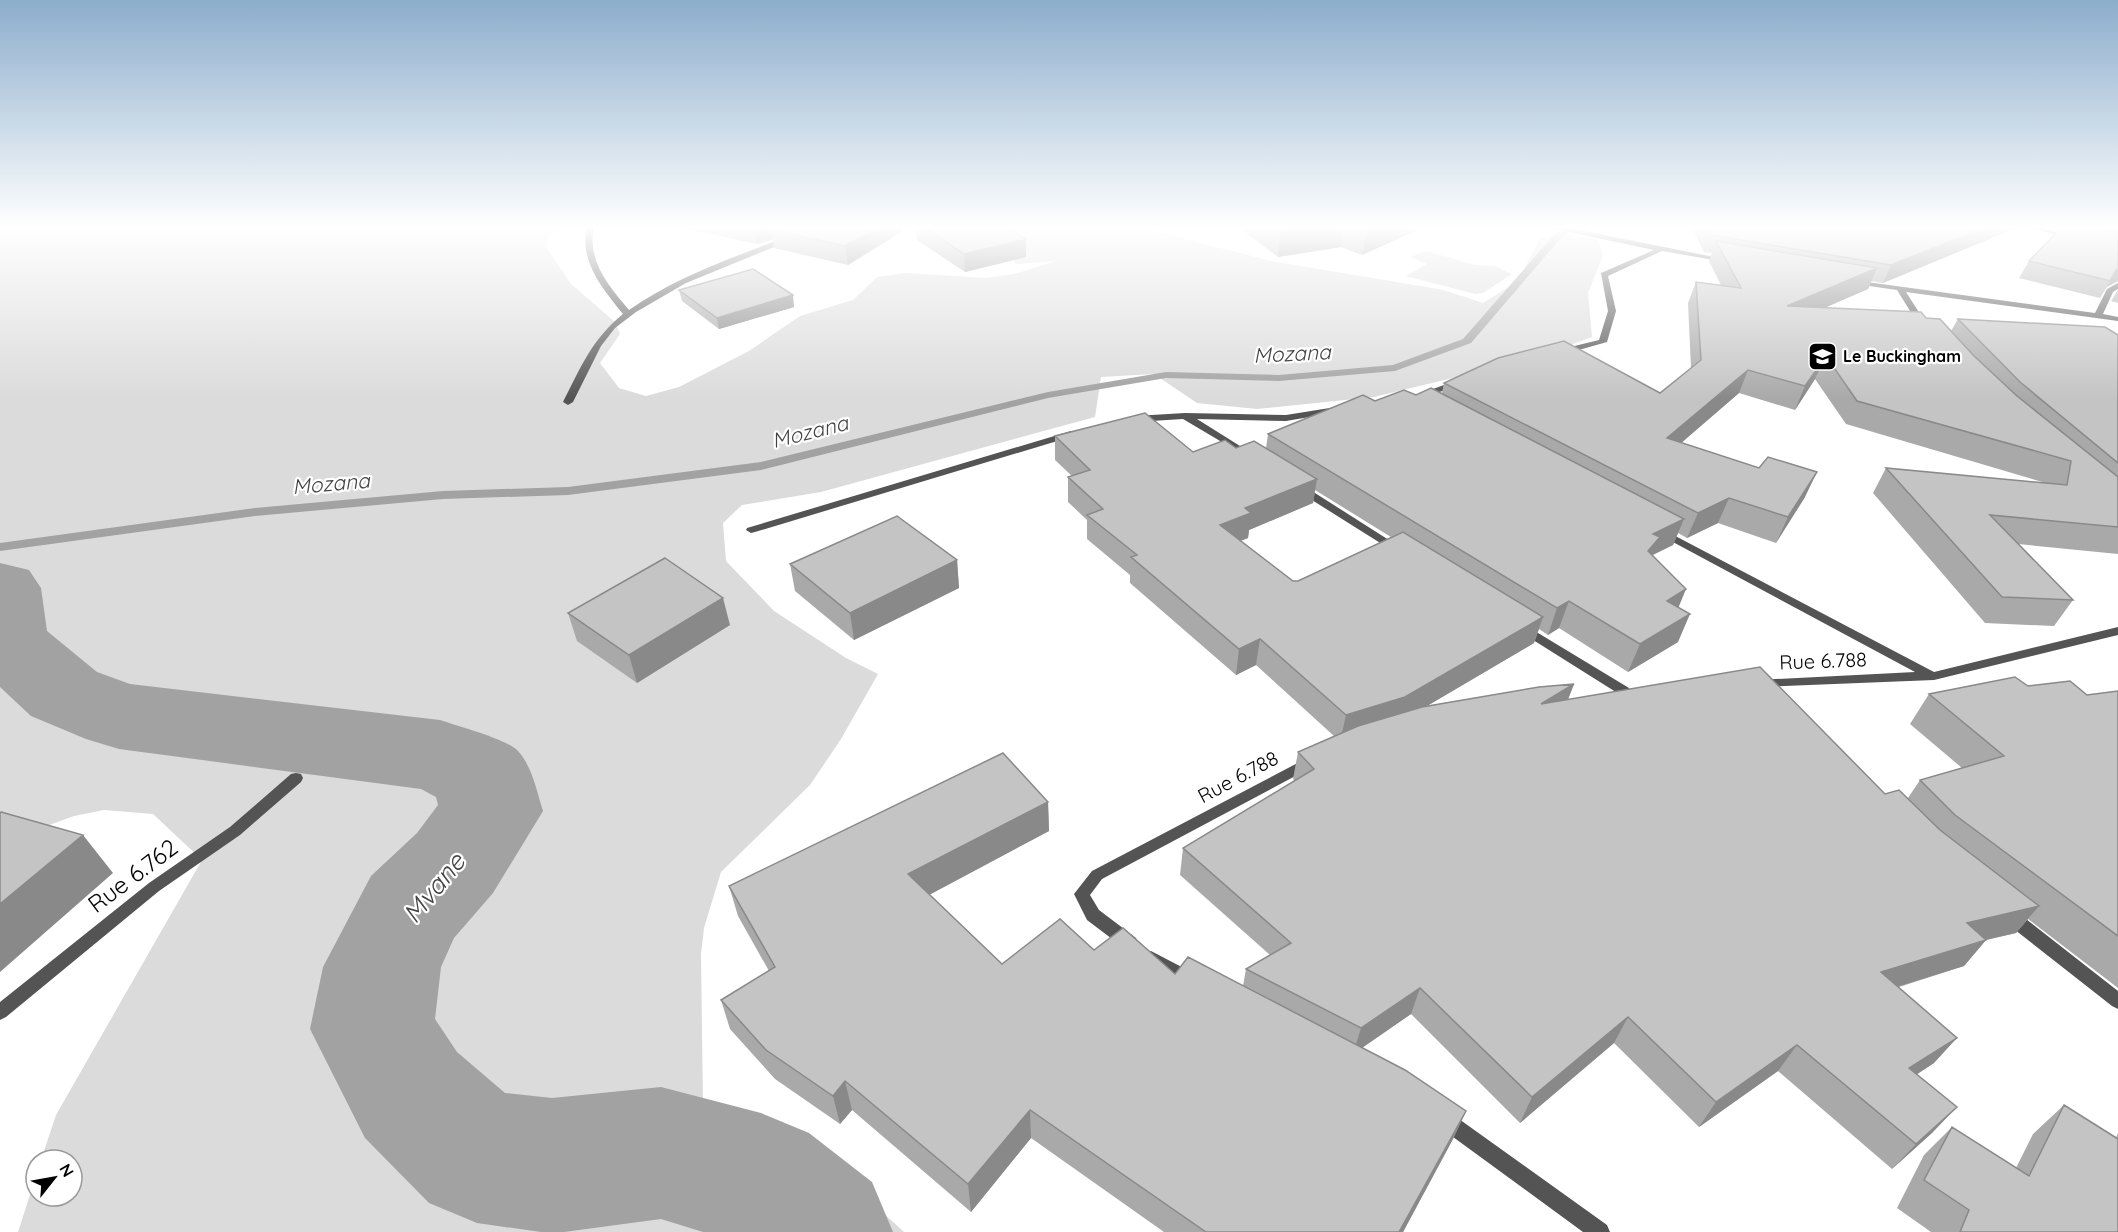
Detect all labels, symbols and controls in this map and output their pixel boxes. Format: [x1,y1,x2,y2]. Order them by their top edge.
water label: Mozana [1253,338,1333,368]
school or university icon: Le Buckingham [1806,340,1838,372]
place label: Le Buckingham [1843,346,1961,366]
water label: Mozana [769,409,852,453]
water label: Mozana [291,467,372,499]
street label: Rue 6.788 [1779,646,1867,675]
street label: Rue 6.788 [1193,745,1282,808]
street label: Rue 6.762 [82,832,183,919]
water label: Mvane [395,845,473,929]
north arrow [24,1148,84,1208]
text: N [55,1160,78,1180]

